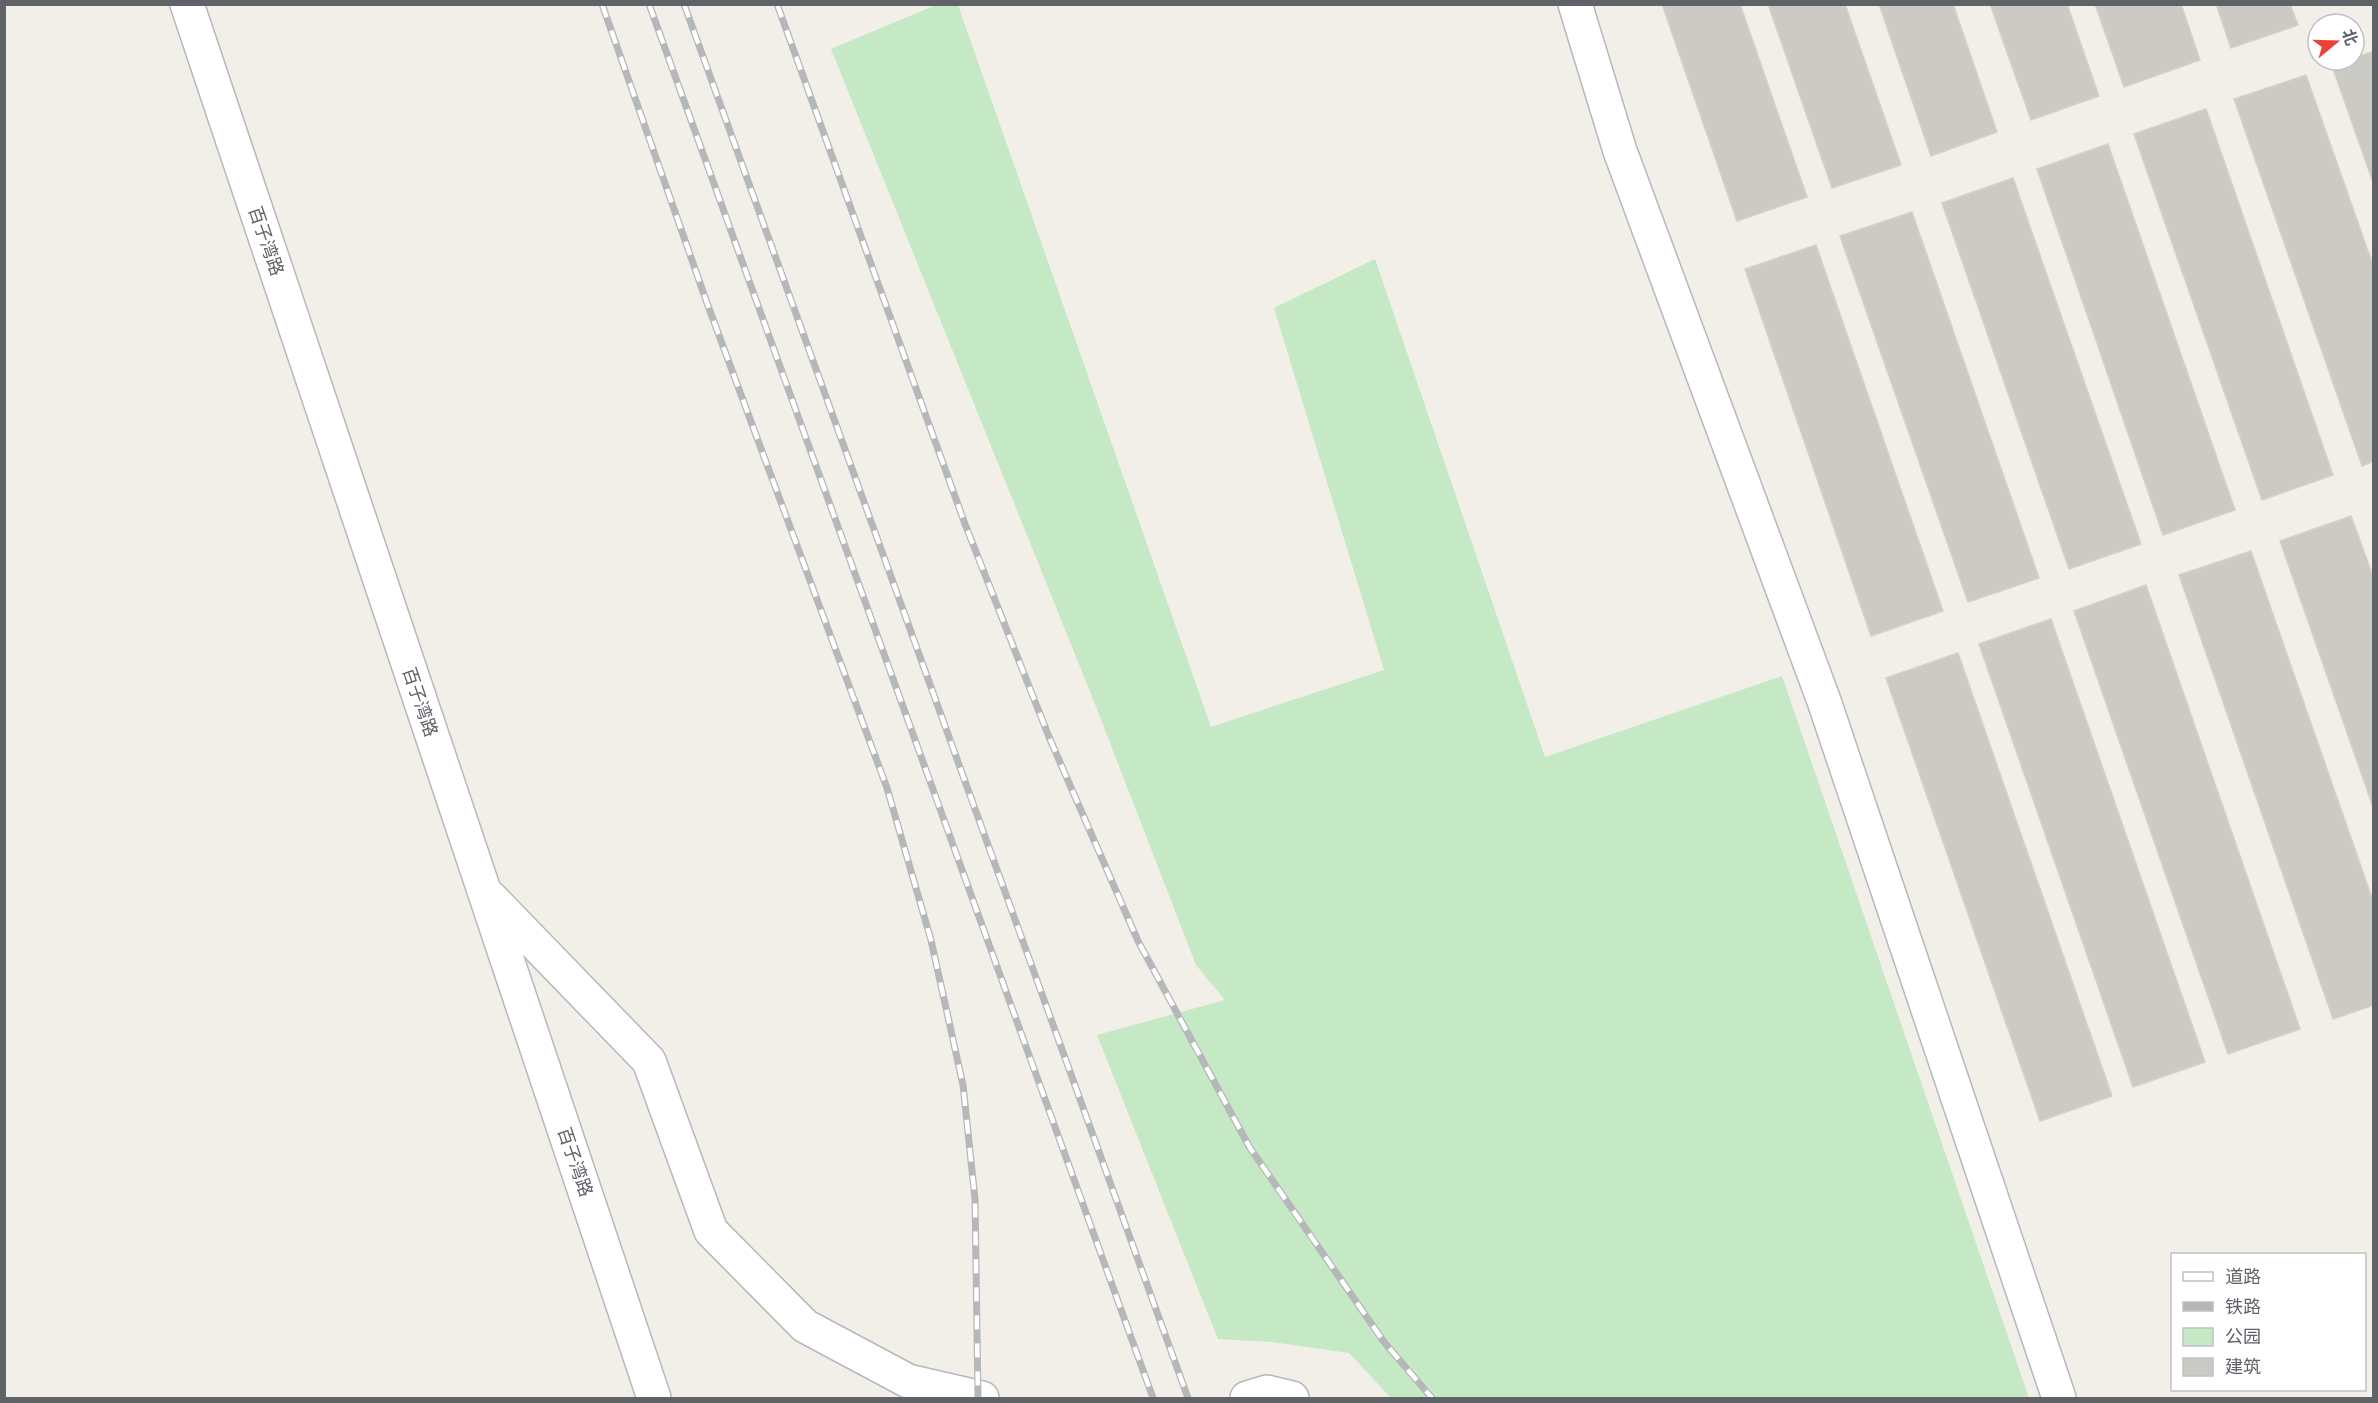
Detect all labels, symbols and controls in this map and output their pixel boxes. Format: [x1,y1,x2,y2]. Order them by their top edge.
north arrow [2306,12,2366,72]
text: 北 [2336,26,2362,49]
street label: 百子湾路 [243,203,289,279]
street label: 百子湾路 [397,664,443,740]
street label: 百子湾路 [552,1124,598,1200]
legend [2171,1253,2366,1391]
text: 道路 [2225,1265,2261,1289]
text: 铁路 [2225,1295,2261,1319]
text: 公园 [2225,1325,2261,1349]
text: 建筑 [2225,1355,2261,1379]

